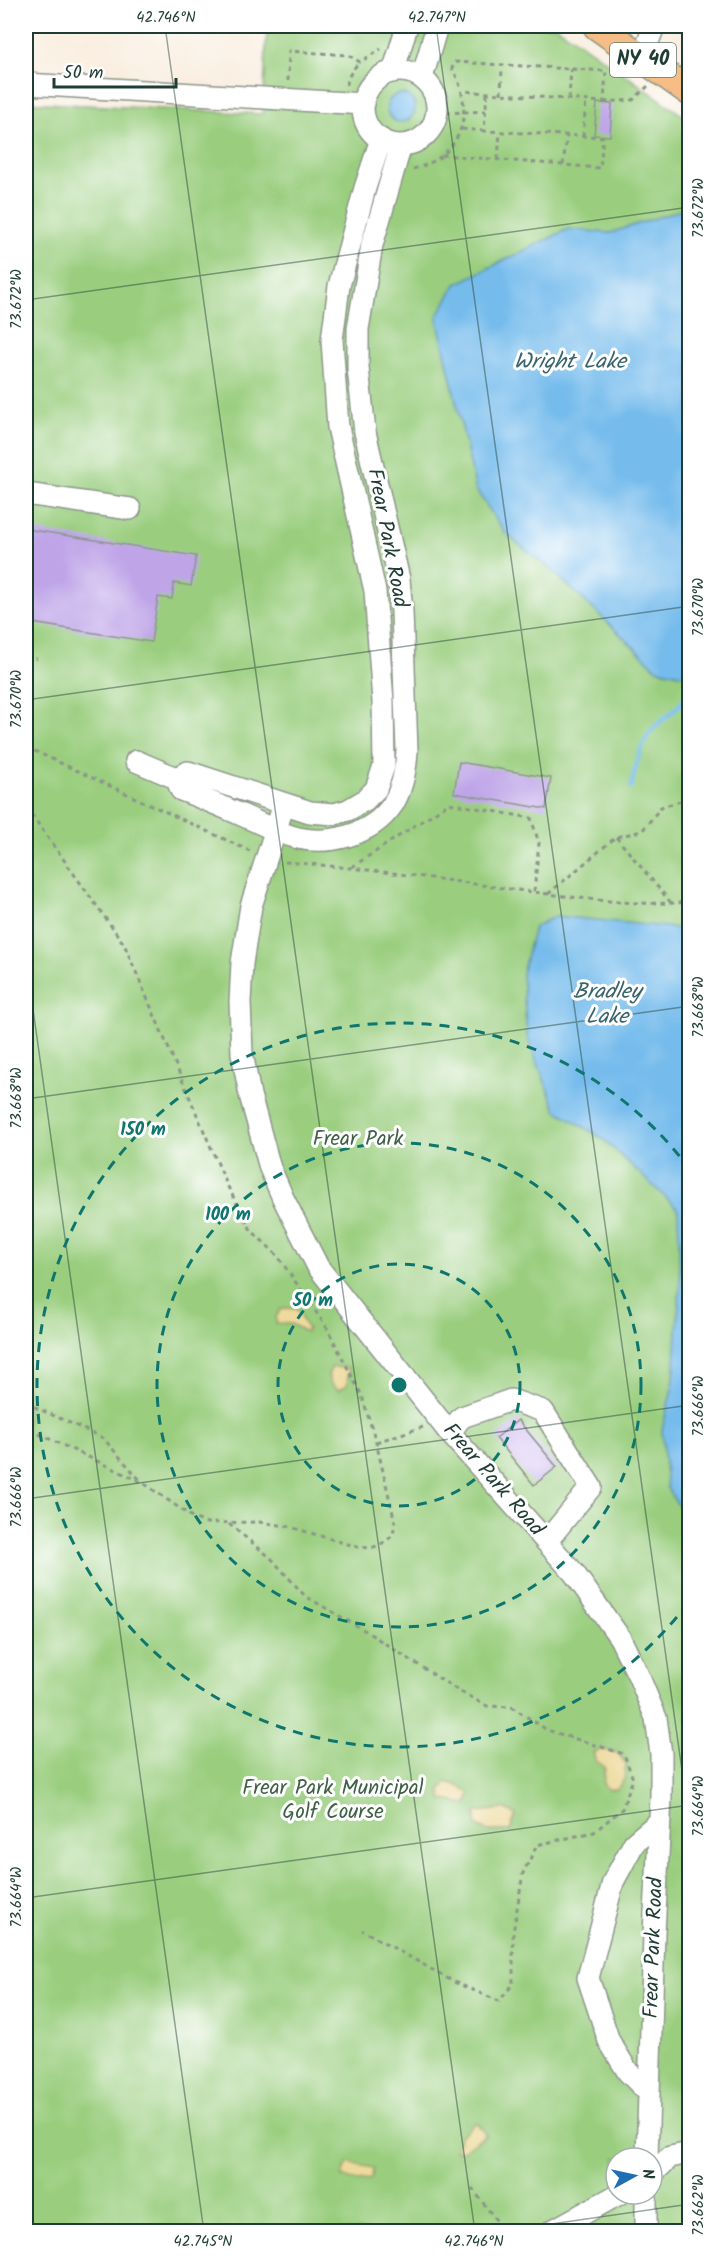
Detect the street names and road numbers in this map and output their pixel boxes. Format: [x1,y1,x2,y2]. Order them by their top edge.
road number: NY 40 [610,43,676,77]
street label: Frear Park Road [357,466,417,611]
street label: Frear Park Road [434,1416,552,1544]
street label: Frear Park Road [635,1876,673,2019]

